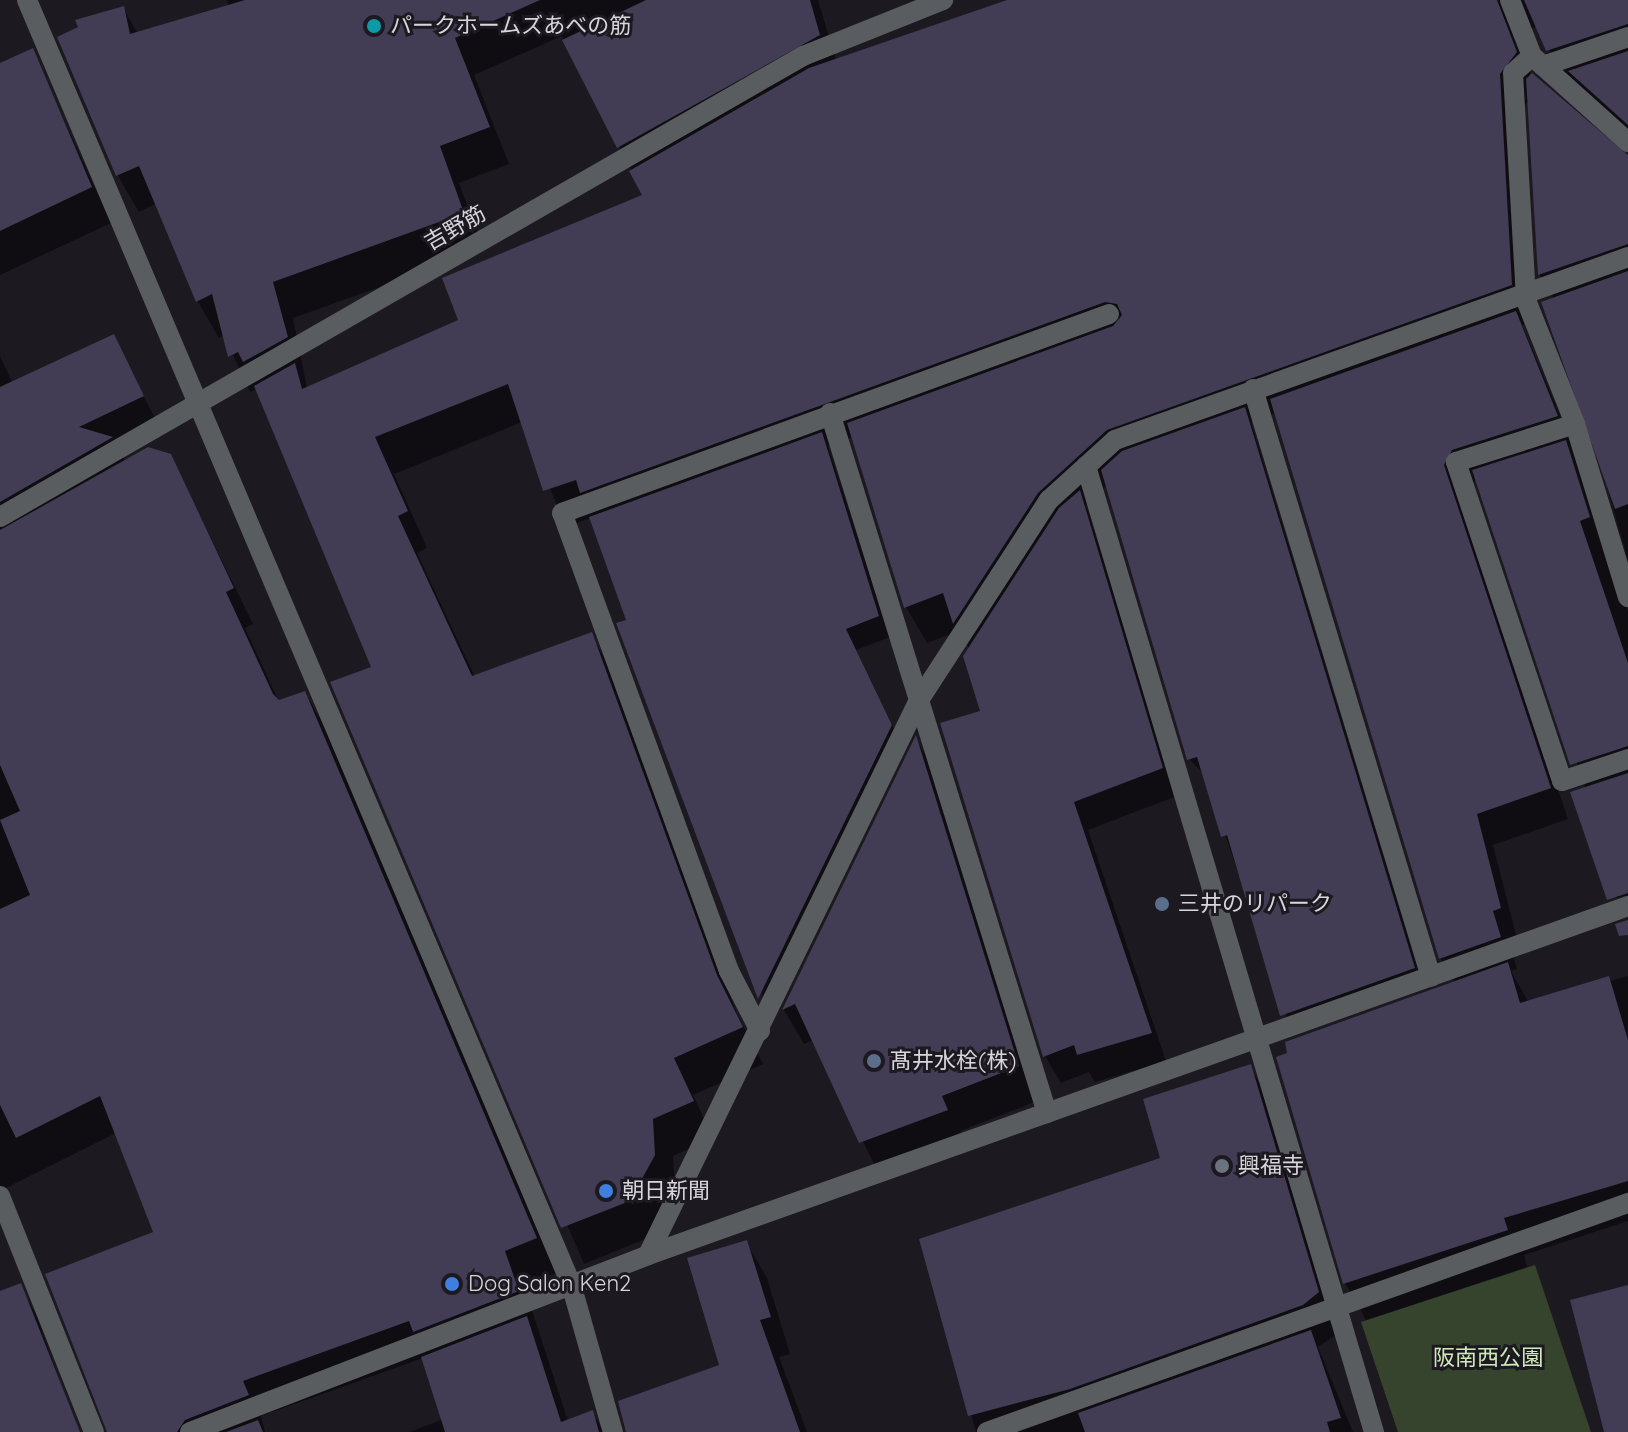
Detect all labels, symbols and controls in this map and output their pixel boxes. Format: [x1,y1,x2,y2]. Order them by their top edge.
place label: パークホームズあべの筋 [390,13,632,39]
marker: パークホームズあべの筋 [365,17,383,35]
street label: 吉野筋 [420,200,490,256]
place label: 三井のリパーク [1178,891,1332,917]
marker: 三井のリパーク [1153,895,1171,913]
place label: 髙井水栓(株) [890,1048,1016,1074]
marker: 髙井水栓(株) [865,1052,883,1070]
place label: 興福寺 [1238,1153,1304,1179]
marker: 興福寺 [1213,1157,1231,1175]
place label: 朝日新聞 [622,1178,710,1204]
marker: 朝日新聞 [597,1182,615,1200]
place label: Dog Salon Ken2 [468,1271,631,1297]
marker: Dog Salon Ken2 [443,1275,461,1293]
park label: 阪南西公園 [1433,1345,1543,1371]

